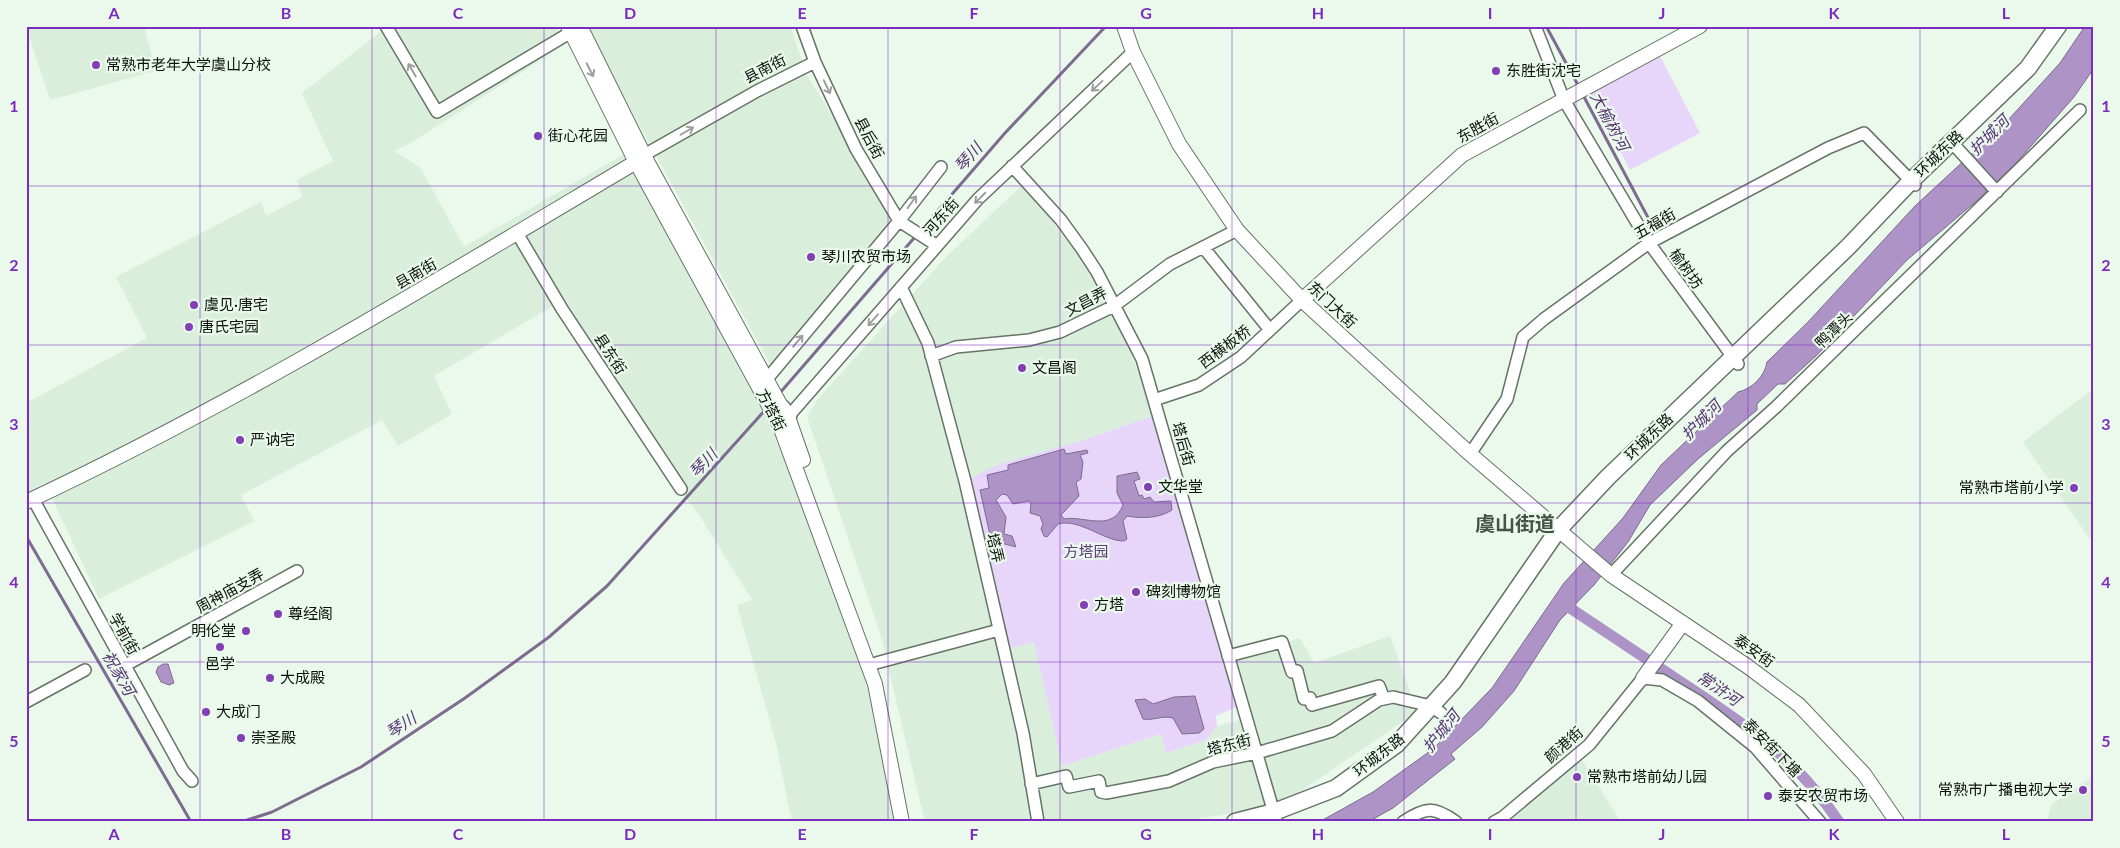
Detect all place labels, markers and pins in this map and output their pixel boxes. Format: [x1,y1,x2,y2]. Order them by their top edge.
place label: 常熟市老年大学虞山分校 [106,55,271,73]
marker: 常熟市老年大学虞山分校 [90,59,102,71]
place label: 东胜街沈宅 [1506,61,1581,79]
marker: 东胜街沈宅 [1490,65,1502,77]
place label: 街心花园 [548,126,608,144]
marker: 街心花园 [532,130,544,142]
place label: 琴川农贸市场 [821,247,911,265]
marker: 琴川农贸市场 [805,251,817,263]
place label: 虞见·唐宅 [204,295,268,313]
marker: 虞见·唐宅 [188,299,200,311]
place label: 唐氏宅园 [199,317,259,335]
marker: 唐氏宅园 [183,321,195,333]
place label: 文昌阁 [1032,358,1077,376]
marker: 文昌阁 [1016,362,1028,374]
place label: 严讷宅 [250,430,295,448]
marker: 严讷宅 [234,434,246,446]
place label: 文华堂 [1158,477,1203,495]
place label: 常熟市塔前小学 [1959,478,2064,496]
marker: 文华堂 [1142,481,1154,493]
marker: 常熟市塔前小学 [2068,482,2080,494]
place label: 碑刻博物馆 [1146,582,1221,600]
marker: 碑刻博物馆 [1130,586,1142,598]
place label: 方塔 [1094,595,1124,613]
marker: 方塔 [1078,599,1090,611]
place label: 尊经阁 [288,604,333,622]
marker: 尊经阁 [272,608,284,620]
place label: 明伦堂 [191,621,236,639]
marker: 明伦堂 [240,625,252,637]
marker: 邑学 [214,641,226,653]
place label: 邑学 [205,654,235,672]
place label: 大成殿 [280,668,325,686]
marker: 大成殿 [264,672,276,684]
place label: 大成门 [216,702,261,720]
marker: 大成门 [200,706,212,718]
place label: 崇圣殿 [251,728,296,746]
marker: 崇圣殿 [235,732,247,744]
place label: 常熟市塔前幼儿园 [1587,767,1707,785]
marker: 常熟市塔前幼儿园 [1571,771,1583,783]
place label: 常熟市广播电视大学 [1938,780,2073,798]
marker: 常熟市广播电视大学 [2077,784,2089,796]
place label: 泰安农贸市场 [1778,786,1868,804]
marker: 泰安农贸市场 [1762,790,1774,802]

